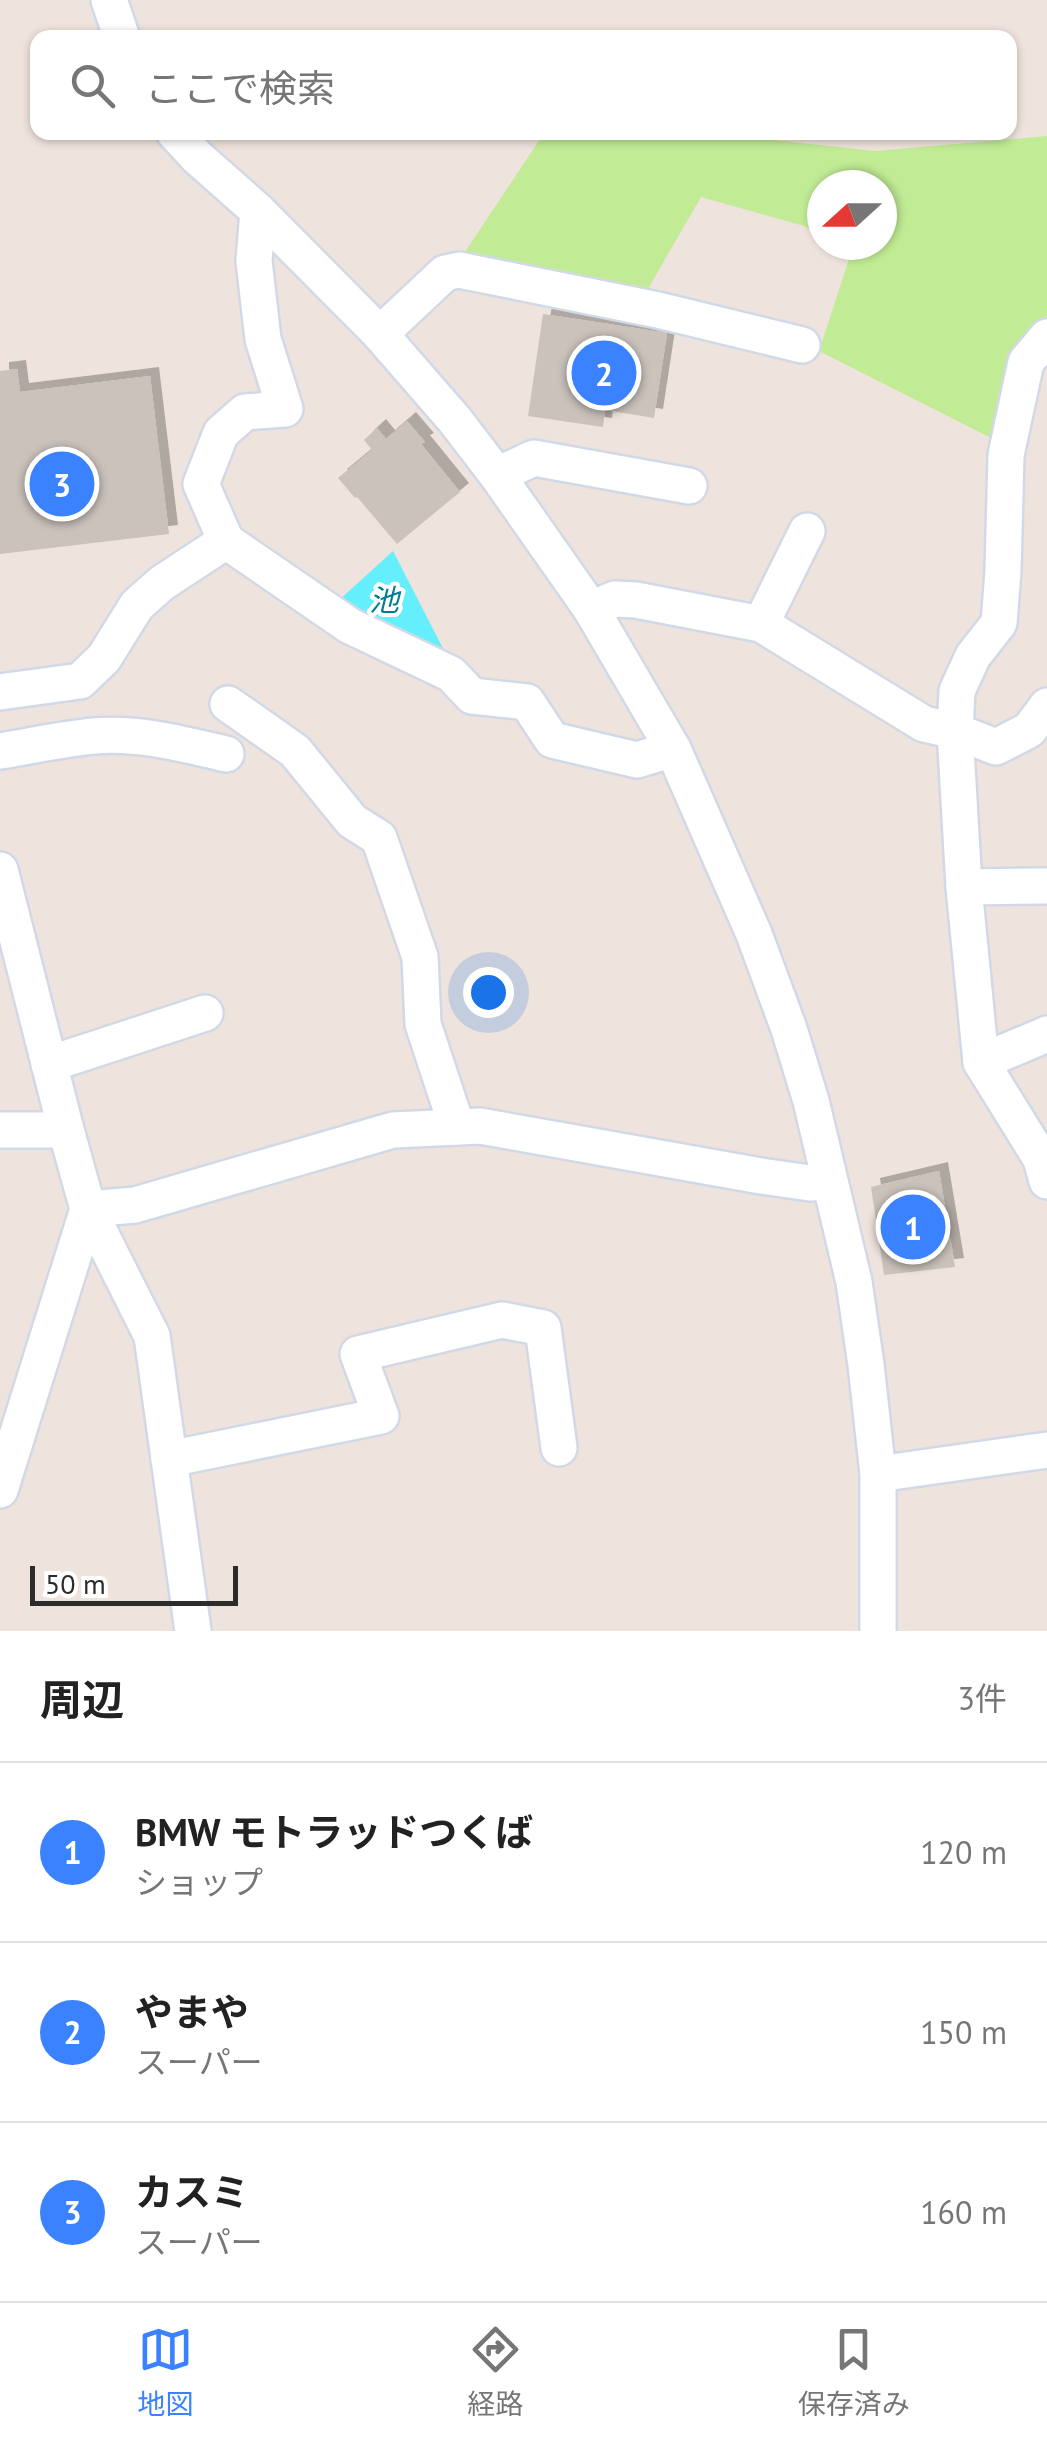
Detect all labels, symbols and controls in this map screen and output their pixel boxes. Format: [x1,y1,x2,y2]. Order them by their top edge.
search box [30,30,1017,140]
icon: search [65,58,120,113]
text: ここで検索 [145,63,335,112]
north arrow [807,170,897,260]
pin: 2 [572,336,636,410]
pin: 3 [30,446,94,522]
water label: 池 [369,580,402,619]
your location [463,967,514,1018]
pin: 1 [880,1190,946,1264]
scale bar [30,1561,238,1606]
text: 50 m [45,1565,106,1602]
text: 周辺 [40,1672,124,1727]
text: 3件 [958,1677,1007,1719]
text: BMW モトラッドつくば [135,1807,533,1856]
text: 1 [63,1831,82,1873]
text: 120 m [920,1831,1007,1873]
text: ショップ [135,1861,263,1903]
text: やまや [135,1987,249,2036]
text: 2 [63,2011,82,2053]
text: 150 m [920,2011,1007,2053]
text: スーパー [135,2041,263,2083]
text: カスミ [135,2167,249,2216]
text: 3 [63,2191,82,2233]
text: 160 m [920,2191,1007,2233]
text: スーパー [135,2221,263,2263]
tab: 地図 [137,2322,193,2422]
tab: 経路 [467,2322,524,2422]
tab: 保存済み [798,2322,910,2422]

